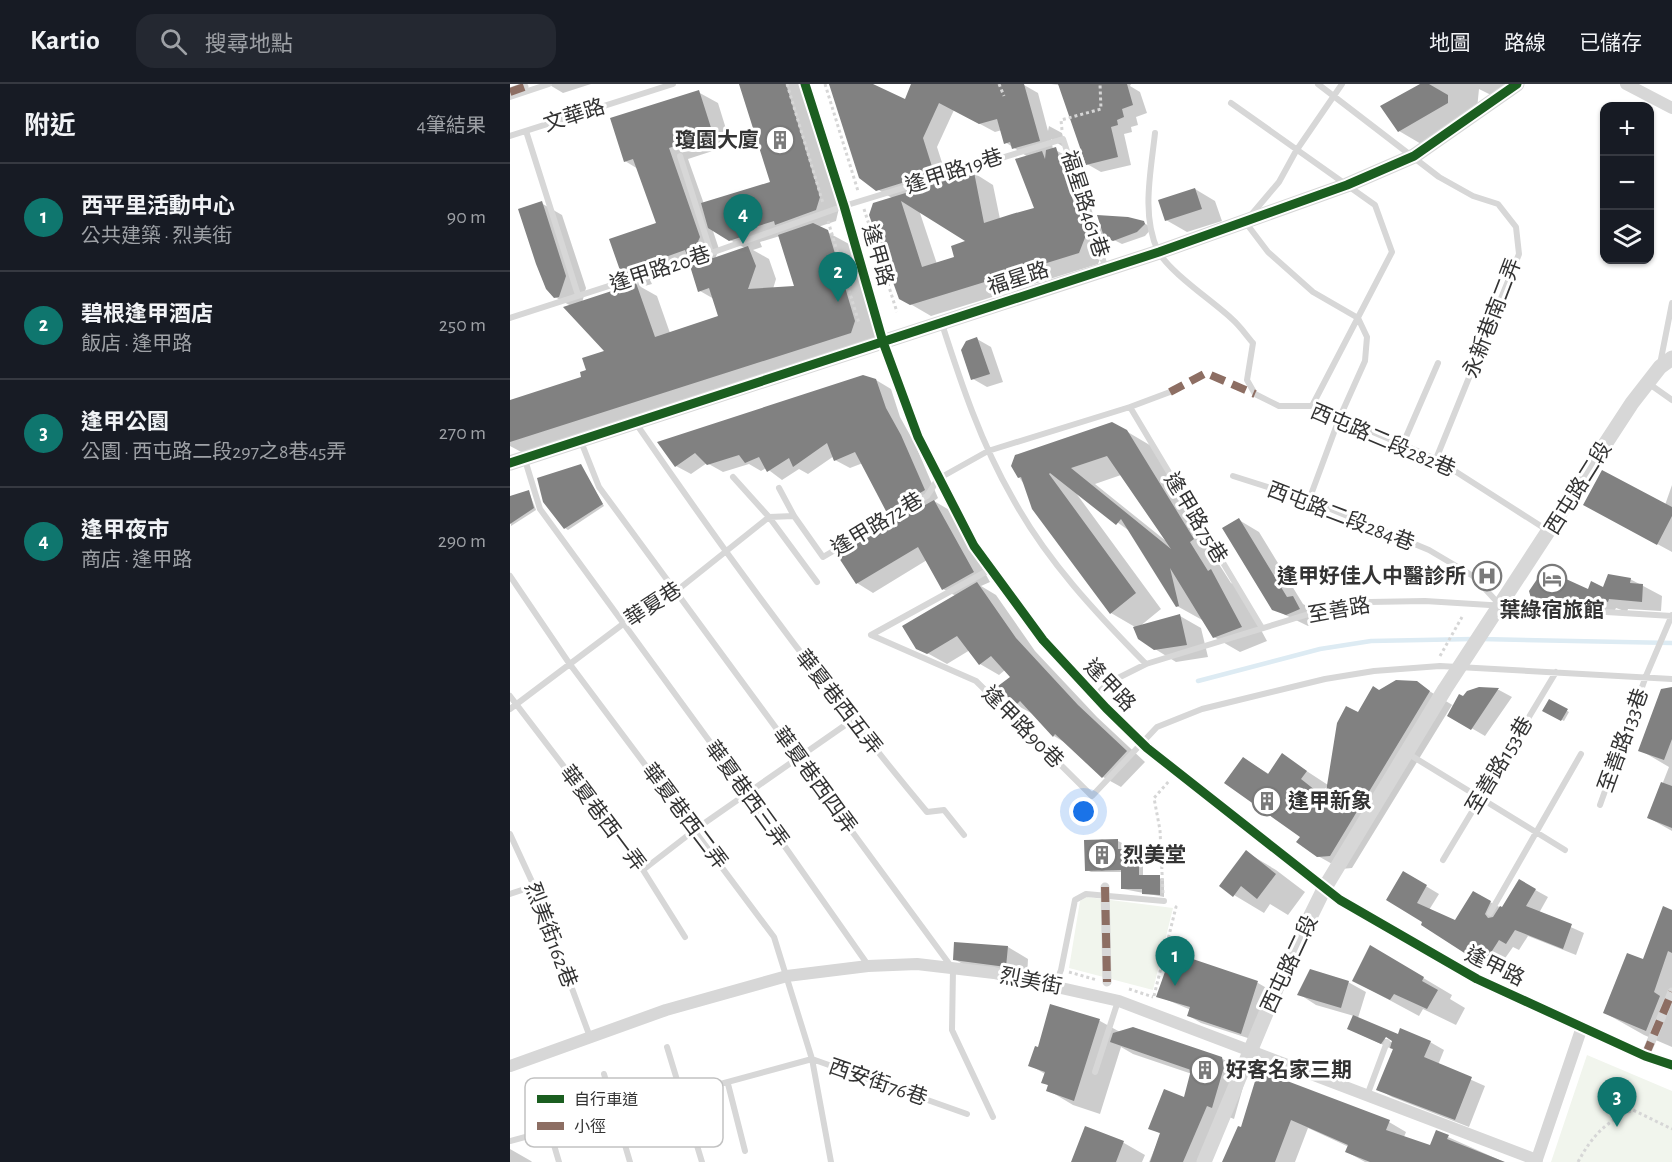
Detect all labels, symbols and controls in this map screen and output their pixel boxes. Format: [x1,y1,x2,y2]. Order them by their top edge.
search box [136,14,556,68]
icon: search [157,25,190,58]
text: Kartio [30,27,100,55]
text: 搜尋地點 [205,33,293,55]
text: 地圖 [1429,33,1471,54]
text: 路線 [1504,33,1546,54]
text: 已儲存 [1579,33,1642,54]
street label: 文華路 [541,95,607,135]
map controls [1600,102,1654,264]
button: + [1600,102,1654,156]
text: 附近 [24,113,76,139]
text: 4筆結果 [416,116,486,136]
building icon: 瓊園大廈 [764,124,796,156]
place label: 瓊園大廈 [675,129,759,151]
street label: 逢甲路19巷 [903,145,1005,197]
street label: 福星路461巷 [1057,148,1113,260]
button: − [1600,156,1654,210]
pin: 4 [724,194,762,244]
text: 西平里活動中心 [81,195,235,217]
text: 1 [40,207,47,227]
text: 90 m [447,207,486,227]
button: layers [1600,210,1654,264]
street label: 逢甲路 [859,222,897,288]
text: 公共建築 · 烈美街 [81,226,232,246]
street label: 逢甲路20巷 [607,242,713,296]
pin: 2 [818,252,858,302]
street label: 永新巷南二弄 [1459,255,1525,381]
street label: 福星路 [985,258,1051,298]
text: 碧根逢甲酒店 [81,303,213,325]
text: 2 [39,315,48,335]
text: 250 m [439,315,486,335]
text: 飯店 · 逢甲路 [81,334,192,354]
street label: 西屯路二段282巷 [1307,400,1459,480]
text: 逢甲公園 [81,411,169,433]
text: 3 [39,423,48,443]
text: 270 m [439,423,486,443]
street label: 西屯路二段 [1541,438,1615,538]
text: 公園 · 西屯路二段297之8巷45弄 [81,442,346,462]
street label: 逢甲路75巷 [1160,469,1232,567]
street label: 西屯路二段284巷 [1264,478,1418,554]
street label: 逢甲路72巷 [827,488,927,560]
text: 逢甲夜市 [81,519,169,541]
text: 4 [38,531,49,551]
text: 290 m [438,531,486,551]
text: 商店 · 逢甲路 [81,550,192,570]
hospital icon: 逢甲好佳人中醫診所 [1471,560,1503,592]
hotel icon: 葉綠宿旅館 [1536,563,1568,595]
place label: 逢甲好佳人中醫診所 [1277,565,1466,587]
street label: 華夏巷 [621,578,685,630]
street label: 至善路 [1306,594,1372,626]
place label: 葉綠宿旅館 [1500,598,1605,621]
street label: 華夏巷西五弄 [792,646,886,758]
street label: 逢甲路 [1080,655,1140,715]
street label: 逢甲路90巷 [978,682,1068,772]
street label: 至善路133巷 [1594,685,1652,795]
street label: 至善路153巷 [1462,713,1536,817]
street label: 華夏巷西四弄 [769,723,861,837]
street label: 華夏巷西三弄 [701,737,793,851]
street label: 華夏巷西二弄 [638,759,732,873]
street label: 華夏巷西一弄 [556,761,650,875]
building icon: 逢甲新象 [1251,785,1283,817]
place label: 逢甲新象 [1288,789,1372,812]
your location [1069,797,1098,826]
building icon: 烈美堂 [1086,839,1118,871]
place label: 烈美堂 [1123,844,1186,866]
street label: 烈美街162巷 [521,879,581,991]
street label: 西屯路二段 [1257,912,1321,1016]
pin: 1 [1156,936,1194,986]
street label: 逢甲路 [1462,942,1528,990]
street label: 烈美街 [998,964,1064,998]
building icon: 好客名家三期 [1189,1054,1221,1086]
street label: 西安街76巷 [826,1055,930,1109]
place label: 好客名家三期 [1226,1058,1352,1081]
legend [525,1078,723,1147]
pin: 3 [1598,1078,1636,1127]
text: 自行車道 [574,1091,638,1108]
text: 小徑 [574,1118,606,1135]

